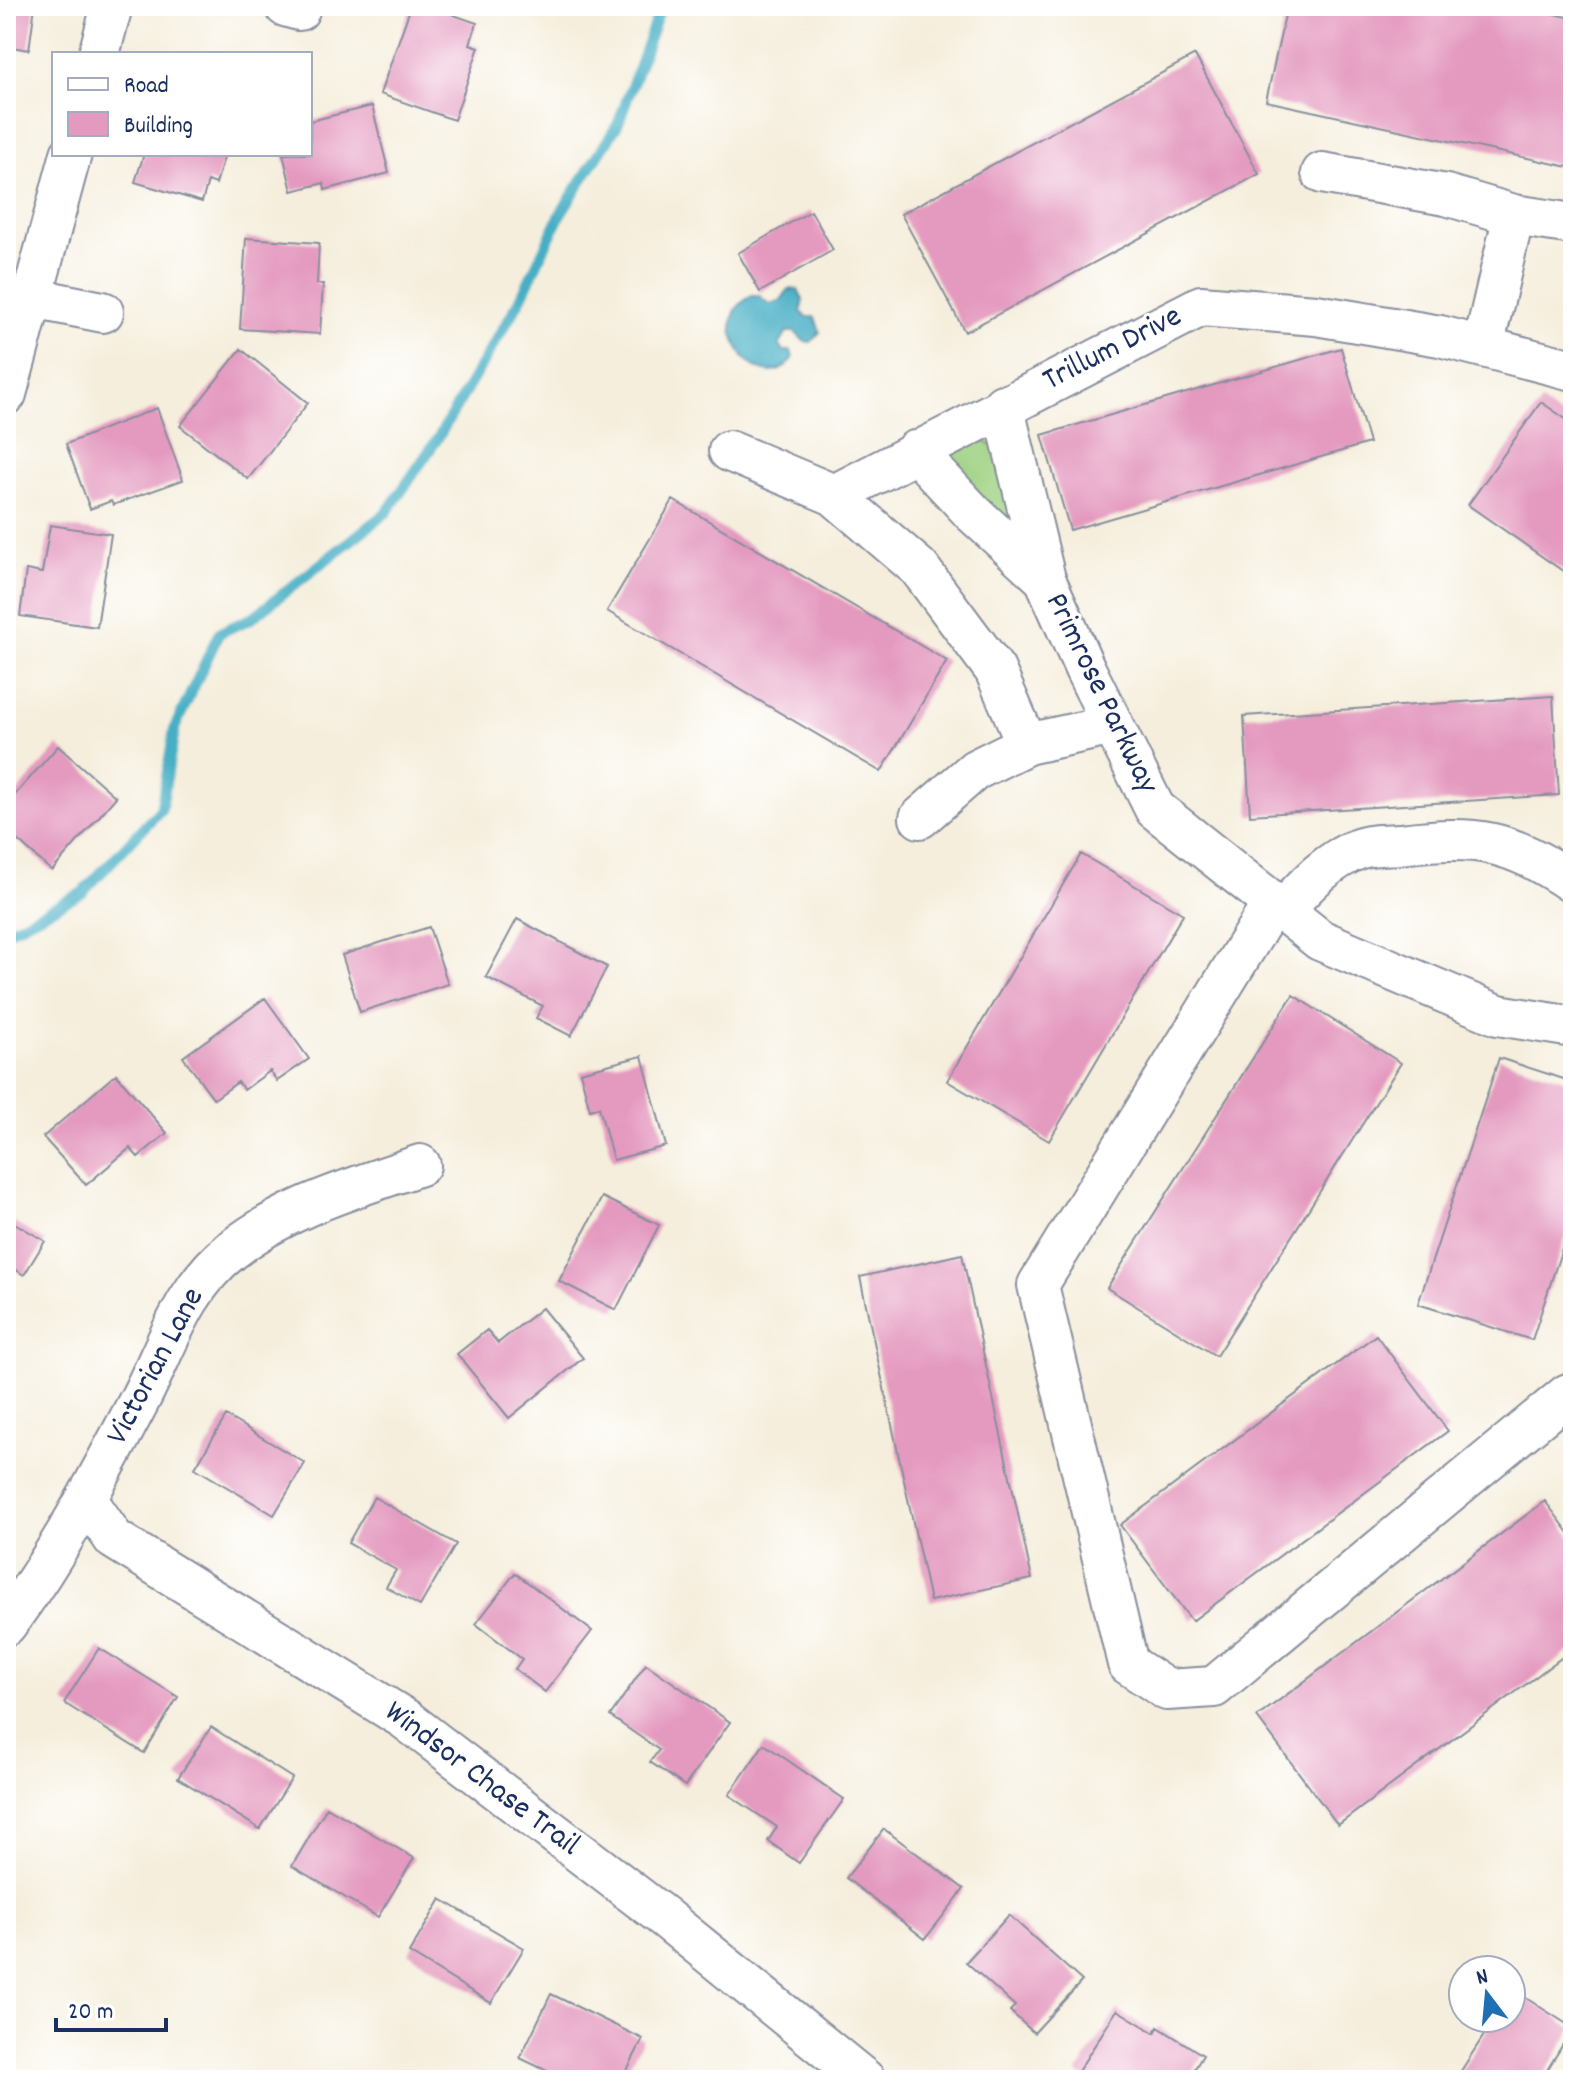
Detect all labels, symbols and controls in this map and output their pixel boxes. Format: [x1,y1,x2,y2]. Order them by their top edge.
legend [52,52,312,156]
text: Road [124,70,169,104]
text: Building [124,110,193,144]
street label: Trillum Drive [1035,295,1191,405]
street label: Primrose Parkway [1031,586,1169,803]
street label: Victorian Lane [96,1280,218,1454]
street label: Windsor Chase Trail [374,1691,589,1869]
north arrow [1447,1954,1527,2034]
text: N [1473,1962,1492,1995]
scale bar [56,1982,166,2032]
text: 20 m [68,1996,114,2030]

